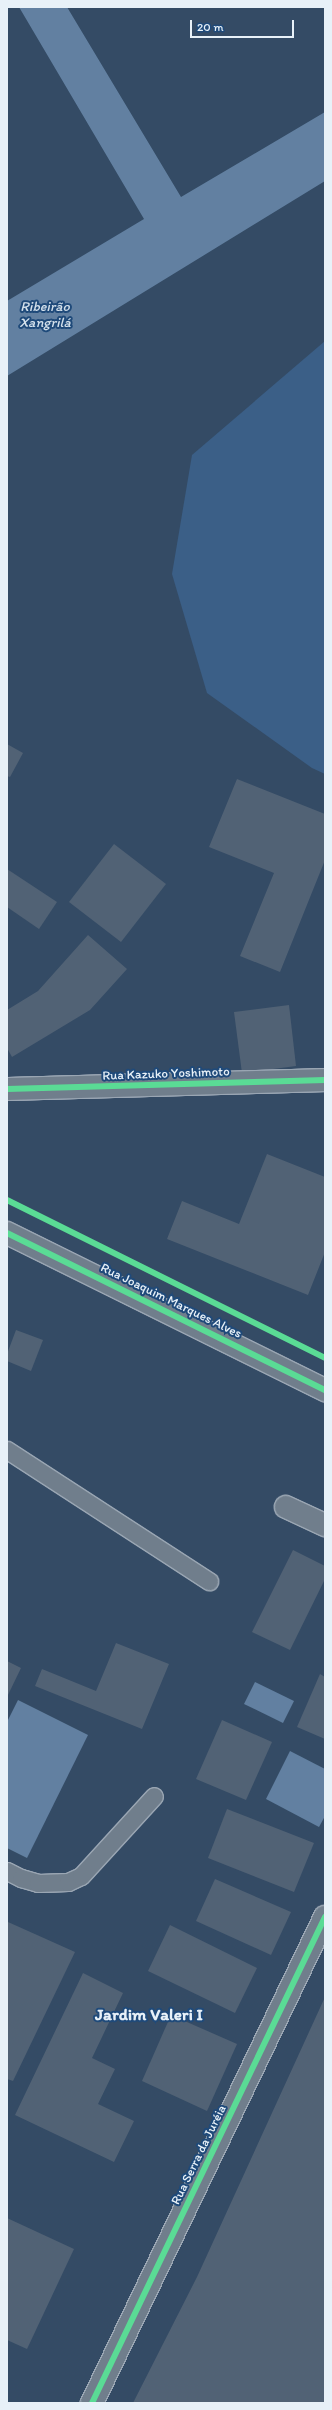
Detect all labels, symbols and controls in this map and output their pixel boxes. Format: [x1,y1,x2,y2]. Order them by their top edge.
scale bar [192,12,296,38]
text: 20 m [197,20,224,34]
water label: Ribeirão Xangrilá [19,299,71,332]
street label: Rua Kazuko Yoshimoto [102,1064,230,1084]
street label: Rua Joaquim Marques Alves [98,1260,244,1342]
district label: Jardim Valeri I [95,2005,203,2025]
street label: Rua Serra da Juréia [168,2103,230,2207]

